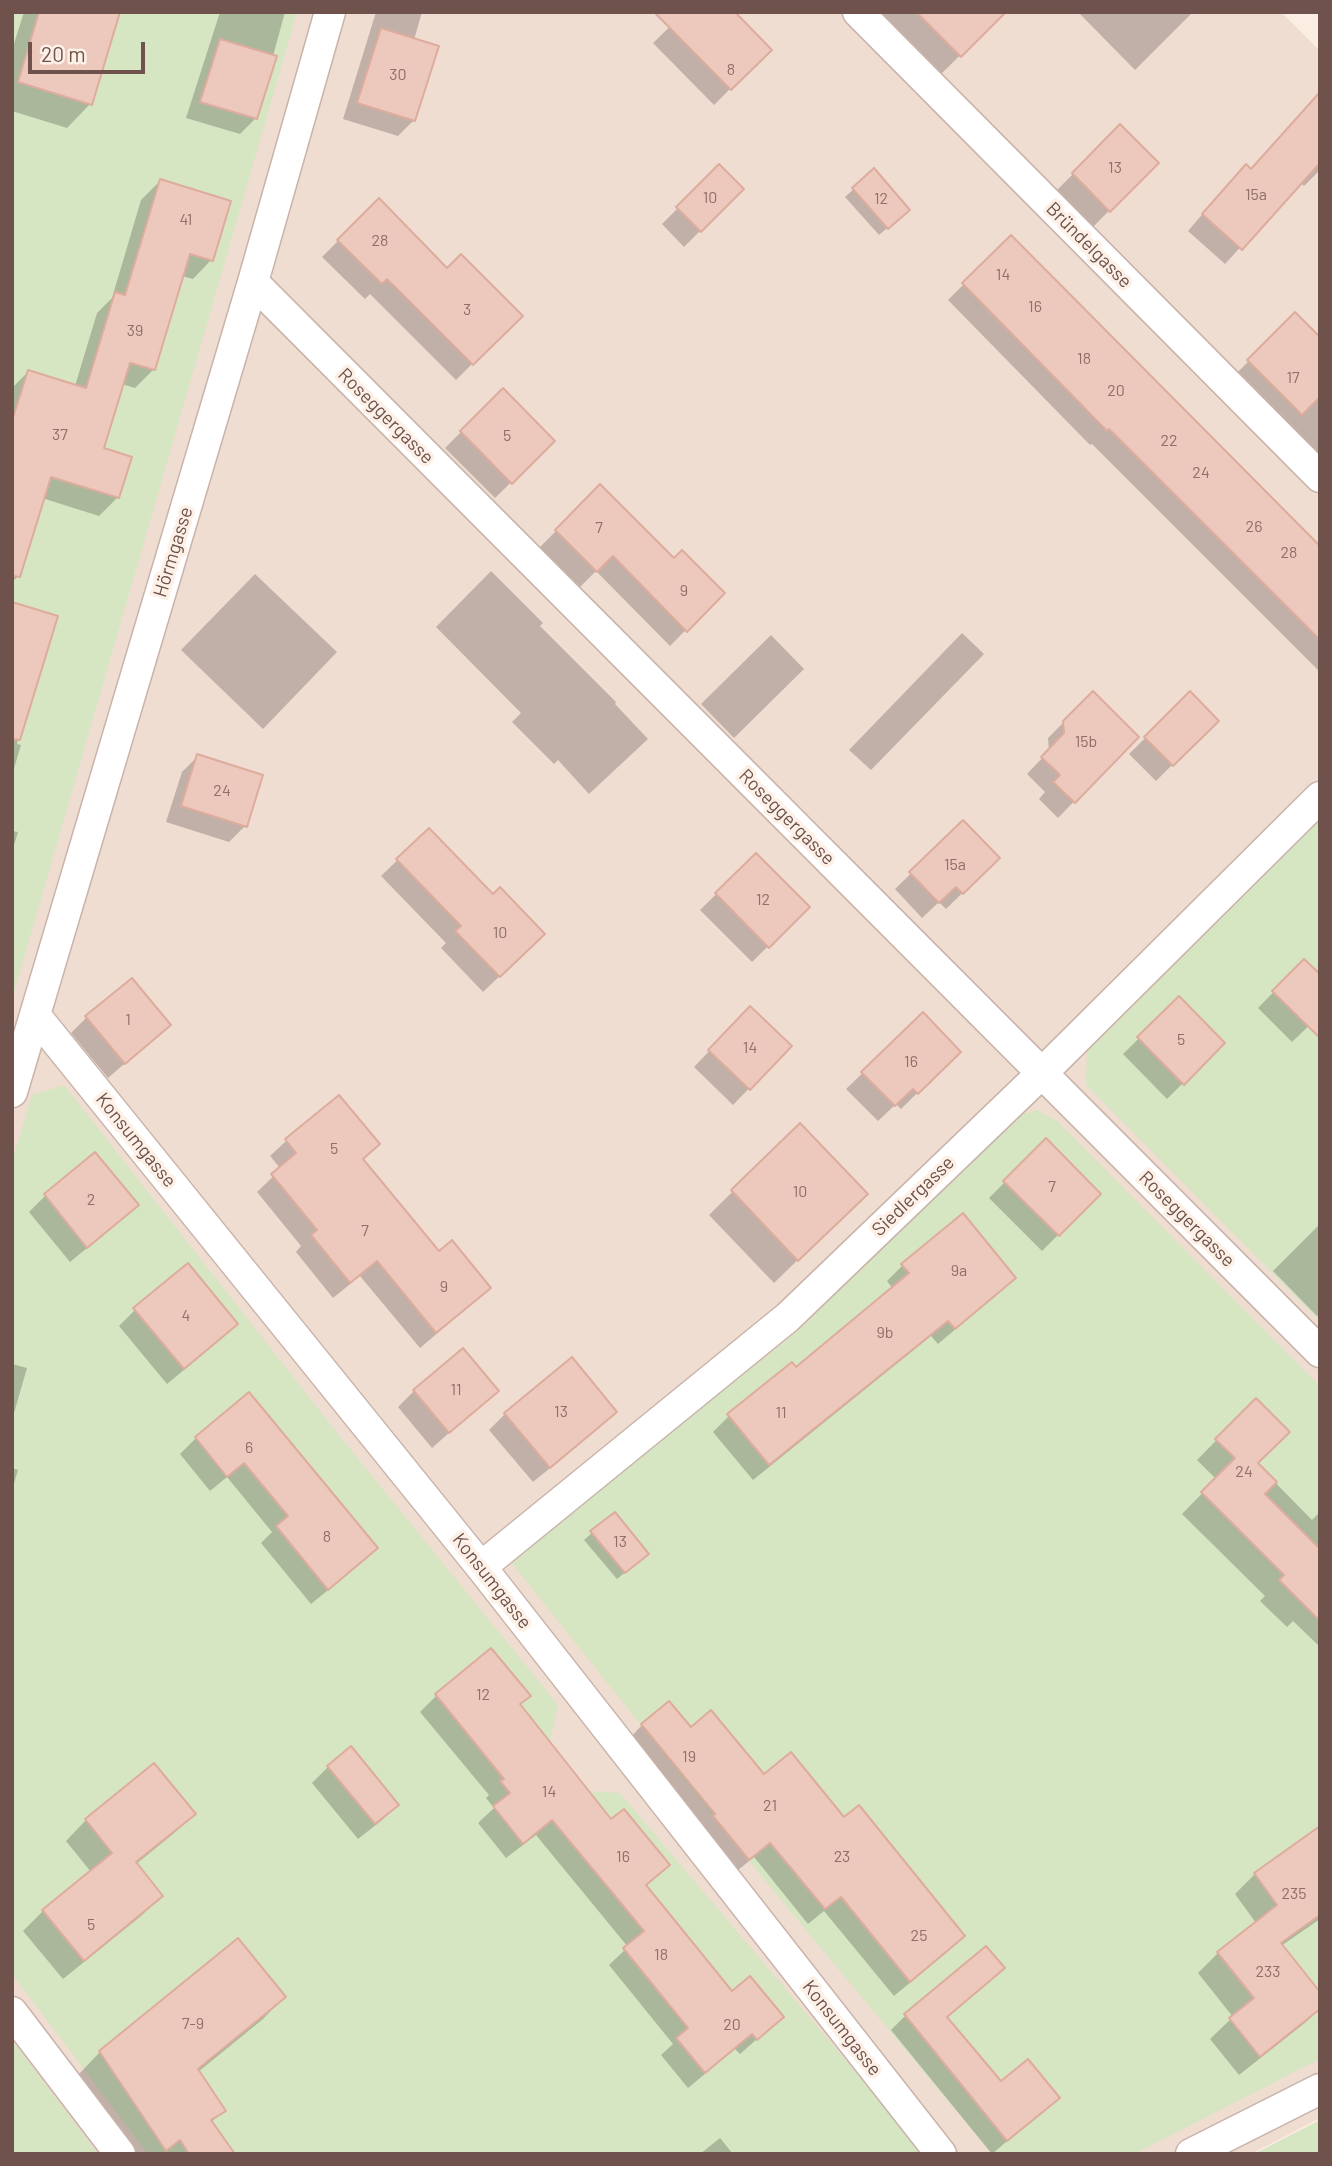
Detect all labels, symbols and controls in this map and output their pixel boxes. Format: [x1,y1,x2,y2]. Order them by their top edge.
scale bar [32,28,149,72]
text: 20 m [41,41,86,66]
house number: 8 [727,60,735,80]
house number: 30 [389,65,407,85]
house number: 13 [1108,158,1122,178]
house number: 15a [1245,185,1267,205]
house number: 10 [703,188,717,208]
house number: 12 [874,189,888,209]
street label: Bründelgasse [1041,197,1137,293]
house number: 41 [180,210,192,230]
house number: 28 [372,231,388,251]
house number: 14 [996,265,1010,285]
house number: 16 [1028,297,1042,317]
house number: 3 [463,300,471,320]
house number: 39 [127,321,143,341]
house number: 18 [1077,349,1091,369]
street label: Roseggergasse [333,363,439,469]
house number: 17 [1286,368,1300,388]
house number: 20 [1107,381,1125,401]
house number: 37 [52,425,68,445]
house number: 5 [503,426,511,446]
house number: 22 [1160,431,1178,451]
house number: 24 [1192,463,1210,483]
street label: Hörmgasse [148,504,198,600]
house number: 26 [1246,517,1262,537]
house number: 7 [595,518,603,538]
house number: 28 [1281,543,1297,563]
house number: 9 [680,581,688,601]
house number: 15b [1075,732,1097,752]
street label: Roseggergasse [734,764,840,870]
house number: 24 [213,781,231,801]
house number: 15a [944,855,966,875]
house number: 12 [756,890,770,910]
house number: 10 [493,923,507,943]
house number: 1 [125,1010,131,1030]
house number: 5 [1177,1030,1185,1050]
house number: 14 [743,1038,757,1058]
house number: 16 [904,1052,918,1072]
street label: Konsumgasse [91,1088,181,1192]
house number: 5 [330,1139,338,1159]
street label: Siedlergasse [867,1151,959,1241]
street label: Roseggergasse [1134,1166,1240,1272]
house number: 7 [1048,1177,1056,1197]
house number: 10 [793,1182,807,1202]
house number: 2 [87,1190,95,1210]
house number: 7 [361,1221,369,1241]
house number: 9a [951,1261,967,1281]
house number: 9 [440,1277,448,1297]
house number: 4 [182,1306,190,1326]
house number: 9b [876,1323,894,1343]
house number: 11 [450,1380,462,1400]
house number: 13 [554,1402,568,1422]
house number: 11 [775,1403,787,1423]
house number: 6 [245,1438,253,1458]
house number: 24 [1235,1462,1253,1482]
house number: 8 [323,1527,331,1547]
street label: Konsumgasse [448,1529,536,1633]
house number: 13 [613,1532,627,1552]
house number: 12 [476,1685,490,1705]
house number: 19 [682,1747,696,1767]
house number: 14 [542,1782,556,1802]
house number: 21 [763,1796,777,1816]
house number: 16 [616,1847,630,1867]
house number: 23 [834,1847,850,1867]
house number: 235 [1282,1884,1306,1904]
house number: 5 [87,1915,95,1935]
house number: 25 [911,1926,927,1946]
house number: 18 [654,1945,668,1965]
house number: 233 [1256,1962,1280,1982]
street label: Konsumgasse [798,1976,886,2080]
house number: 7-9 [182,2014,204,2034]
house number: 20 [723,2015,741,2035]

